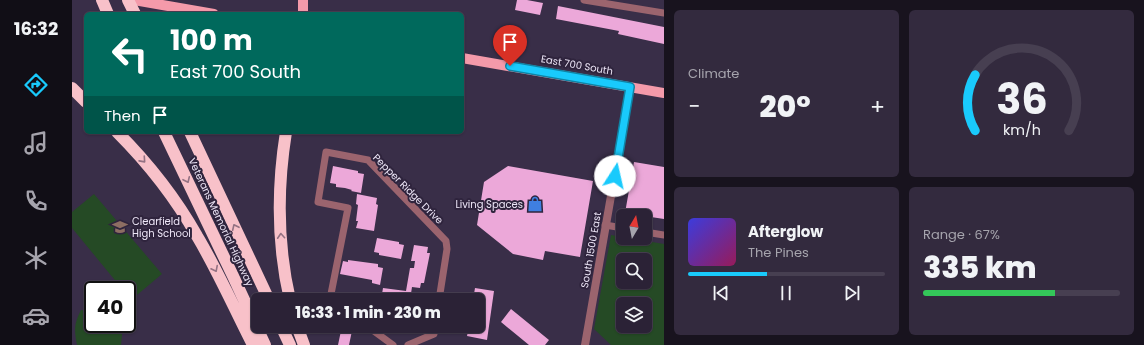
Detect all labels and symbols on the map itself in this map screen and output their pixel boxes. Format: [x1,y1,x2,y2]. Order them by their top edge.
pin [493,25,527,66]
street label: East 700 South [540,51,614,79]
street label: Pepper Ridge Drive [369,150,447,228]
one-way arrow [139,155,146,163]
street label: Veterans Memorial Highway [185,155,258,289]
position arrow [594,155,636,197]
one-way arrow [182,176,190,183]
shop icon: Living Spaces [526,195,544,213]
place label: Living Spaces [455,197,523,212]
north arrow [616,209,652,245]
street label: South 1500 East [577,211,605,289]
place label: Clearfield High School [132,214,191,241]
school or university icon: Clearfield High School [111,218,129,236]
one-way arrow [232,223,240,231]
one-way arrow [276,233,285,239]
one-way arrow [210,264,218,272]
speed limit sign: 40 [84,281,136,333]

